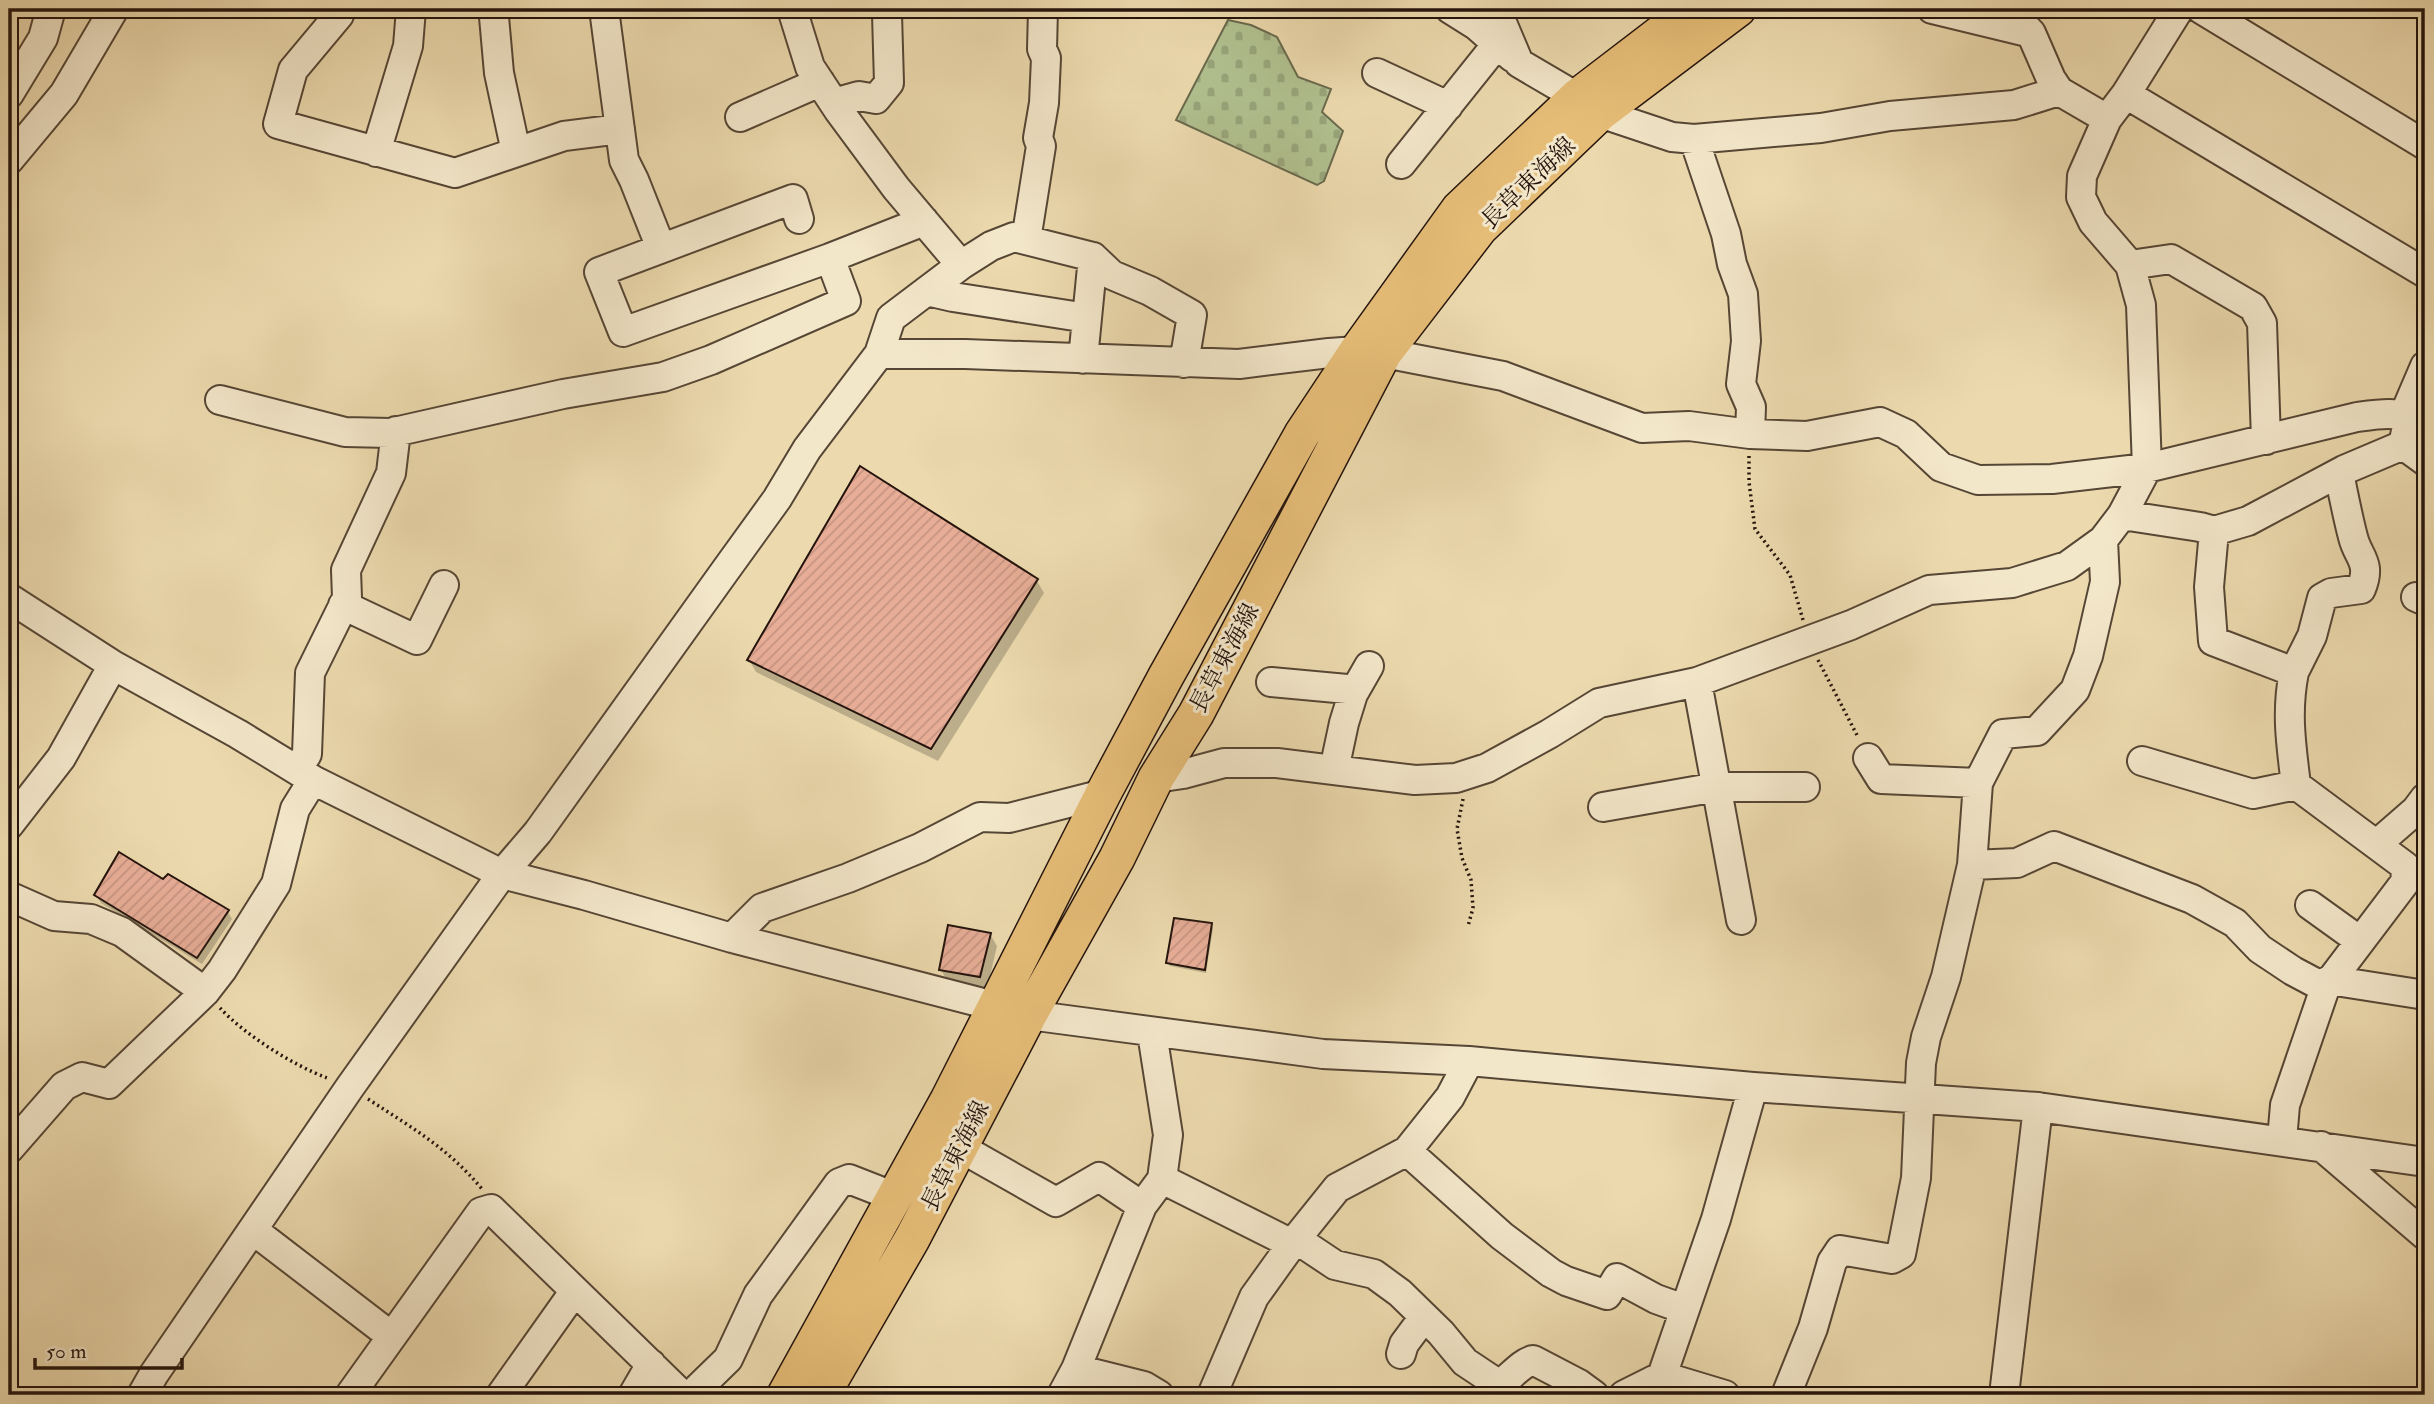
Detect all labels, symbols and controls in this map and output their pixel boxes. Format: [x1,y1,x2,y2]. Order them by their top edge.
street label: 長草東海線 [1474,131,1582,236]
street label: 長草東海線 [1183,598,1266,718]
street label: 長草東海線 [914,1096,996,1217]
scale bar [35,1327,182,1371]
text: 50 m [46,1338,87,1365]

